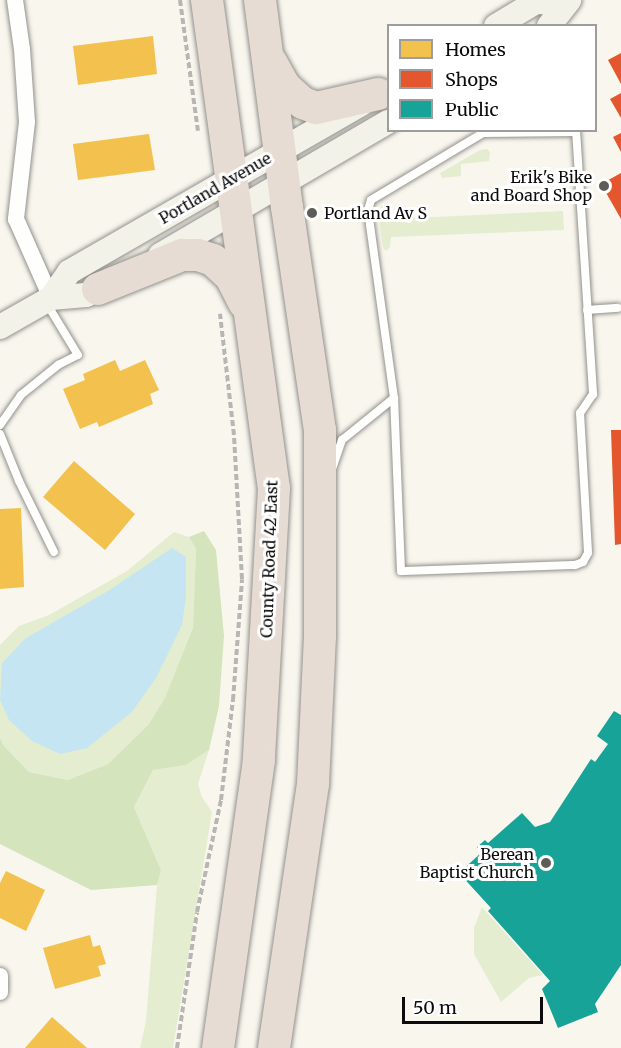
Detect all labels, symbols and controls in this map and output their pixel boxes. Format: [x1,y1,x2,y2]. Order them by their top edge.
legend [387,24,597,132]
text: Homes [445,38,506,61]
text: Shops [445,68,498,91]
text: Public [445,98,499,121]
street label: Portland Avenue [155,148,275,228]
place label: Erik's Bike and Board Shop [471,167,592,205]
marker: Erik's Bike and Board Shop [597,179,611,193]
place label: Portland Av S [324,203,427,223]
marker: Portland Av S [305,206,319,220]
street label: County Road 42 East [257,480,281,638]
place label: Berean Baptist Church [419,844,534,882]
marker: Berean Baptist Church [539,856,553,870]
scale bar [405,985,546,1023]
text: 50 m [413,996,457,1019]

